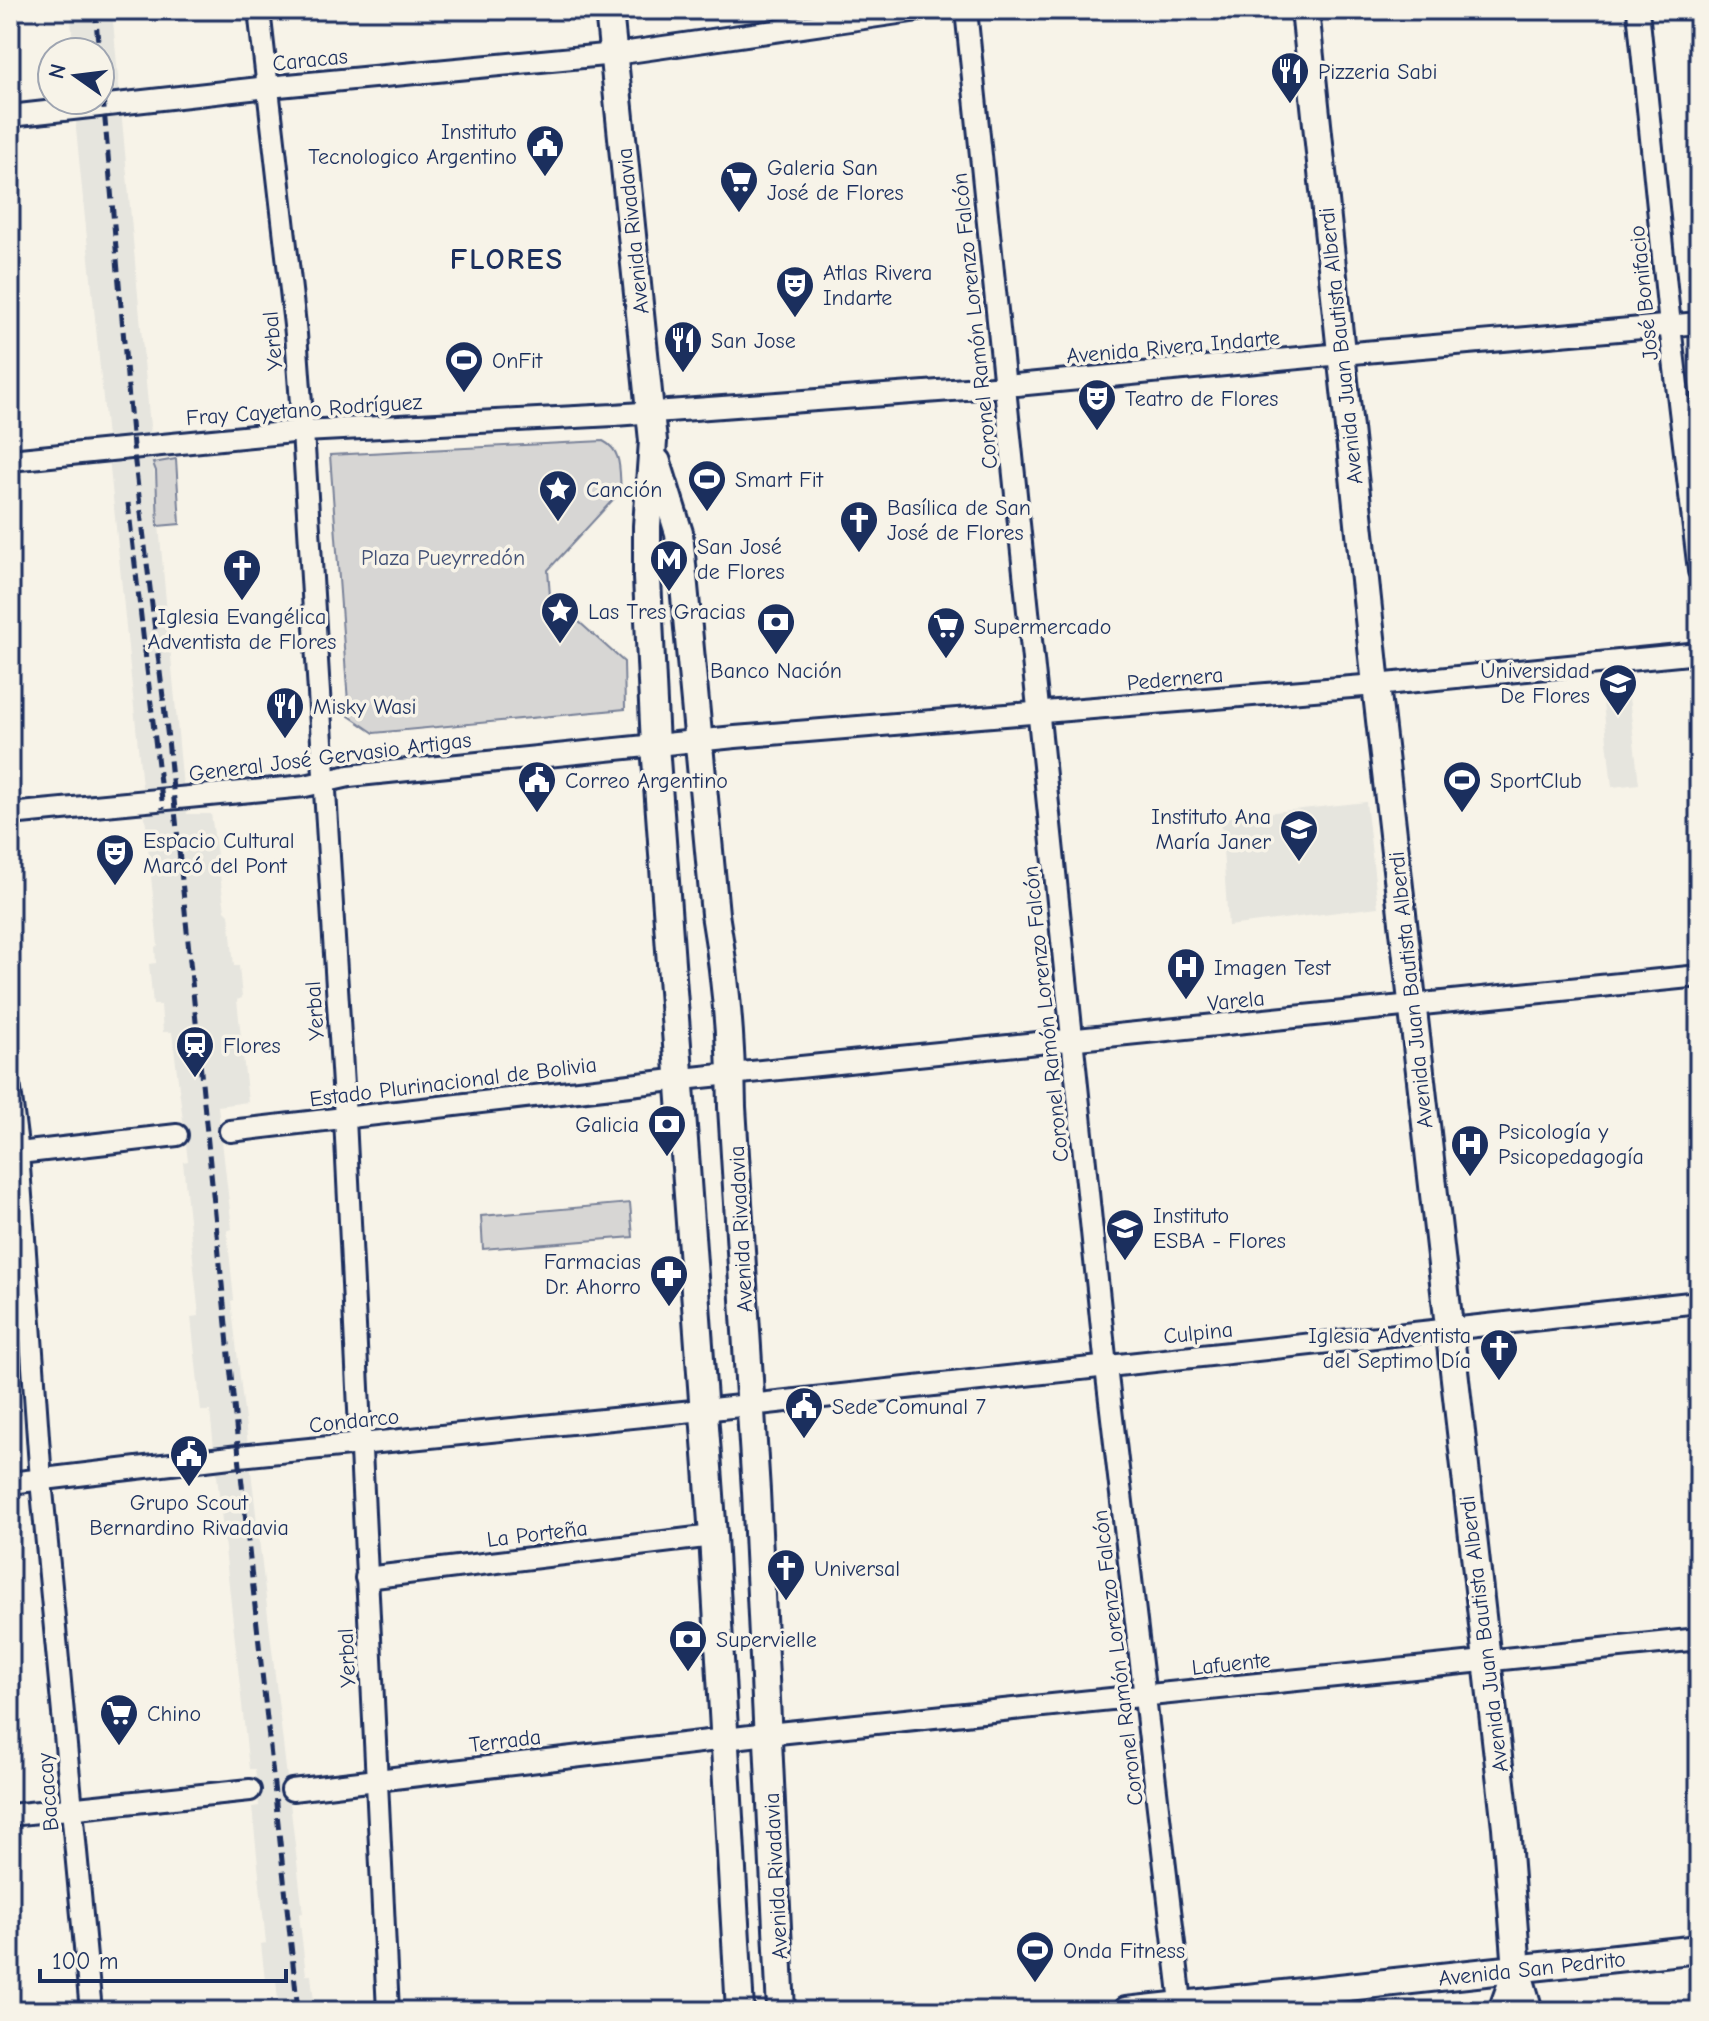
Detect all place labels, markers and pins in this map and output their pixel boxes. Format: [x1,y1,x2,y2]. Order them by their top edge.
restaurant icon: Pizzeria Sabi [1269,50,1311,105]
place label: Pizzeria Sabi [1318,59,1438,85]
place label: Instituto Tecnologico Argentino [308,119,517,170]
public building icon: Instituto Tecnologico Argentino [524,123,566,178]
place label: Galeria San José de Flores [767,155,904,206]
supermarket icon: Galeria San José de Flores [718,159,760,214]
place label: Atlas Rivera Indarte [823,260,932,311]
theatre icon: Atlas Rivera Indarte [774,264,816,319]
restaurant icon: San Jose [662,319,704,374]
place label: San Jose [711,328,796,354]
sports icon: OnFit [443,339,485,394]
place label: OnFit [492,348,543,374]
theatre icon: Teatro de Flores [1076,377,1118,432]
place label: Teatro de Flores [1125,386,1278,412]
sports icon: Smart Fit [686,458,728,513]
place label: Smart Fit [735,467,824,493]
place icon: Canción [537,468,579,523]
place label: Canción [586,477,662,503]
place label: Basílica de San José de Flores [887,495,1031,546]
church icon: Basílica de San José de Flores [838,499,880,554]
place label: San José de Flores [697,534,785,585]
metro station icon: San José de Flores [648,538,690,593]
church icon: Iglesia Evangélica Adventista de Flores [221,547,263,602]
place icon: Las Tres Gracias [539,590,581,645]
place label: Las Tres Gracias [588,599,745,625]
bank icon: Banco Nación [755,601,797,656]
place label: Iglesia Evangélica Adventista de Flores [148,604,336,655]
supermarket icon: Supermercado [925,605,967,660]
place label: Supermercado [974,614,1111,640]
place label: Banco Nación [710,658,842,684]
place label: Universidad De Flores [1480,658,1590,709]
school or university icon: Universidad De Flores [1597,662,1639,717]
restaurant icon: Misky Wasi [264,685,306,740]
place label: Misky Wasi [313,694,417,720]
public building icon: Correo Argentino [516,759,558,814]
sports icon: SportClub [1441,759,1483,814]
place label: Correo Argentino [565,768,728,794]
place label: SportClub [1490,768,1582,794]
place label: Instituto Ana María Janer [1151,804,1271,855]
school or university icon: Instituto Ana María Janer [1278,808,1320,863]
place label: Espacio Cultural Marcó del Pont [143,828,295,879]
theatre icon: Espacio Cultural Marcó del Pont [94,832,136,887]
hospital icon: Imagen Test [1165,946,1207,1001]
place label: Imagen Test [1214,955,1331,981]
station icon: Flores [174,1024,216,1079]
place label: Flores [223,1033,281,1059]
bank icon: Galicia [646,1103,688,1158]
place label: Galicia [575,1112,639,1138]
place label: Psicología y Psicopedagogía [1498,1119,1644,1170]
hospital icon: Psicología y Psicopedagogía [1449,1123,1491,1178]
place label: Instituto ESBA - Flores [1153,1203,1286,1254]
school or university icon: Instituto ESBA - Flores [1104,1207,1146,1262]
place label: Farmacias Dr. Ahorro [544,1249,641,1300]
pharmacy icon: Farmacias Dr. Ahorro [648,1253,690,1308]
place label: Iglesia Adventista del Septimo Día [1308,1323,1471,1374]
church icon: Iglesia Adventista del Septimo Día [1478,1327,1520,1382]
public building icon: Sede Comunal 7 [783,1385,825,1440]
place label: Sede Comunal 7 [832,1394,986,1420]
public building icon: Grupo Scout Bernardino Rivadavia [168,1433,210,1488]
place label: Grupo Scout Bernardino Rivadavia [89,1490,289,1541]
church icon: Universal [765,1547,807,1602]
place label: Universal [814,1556,900,1582]
bank icon: Supervielle [667,1618,709,1673]
place label: Supervielle [716,1627,817,1653]
supermarket icon: Chino [98,1692,140,1747]
place label: Chino [147,1701,201,1727]
sports icon: Onda Fitness [1014,1929,1056,1984]
place label: Onda Fitness [1063,1938,1185,1964]

